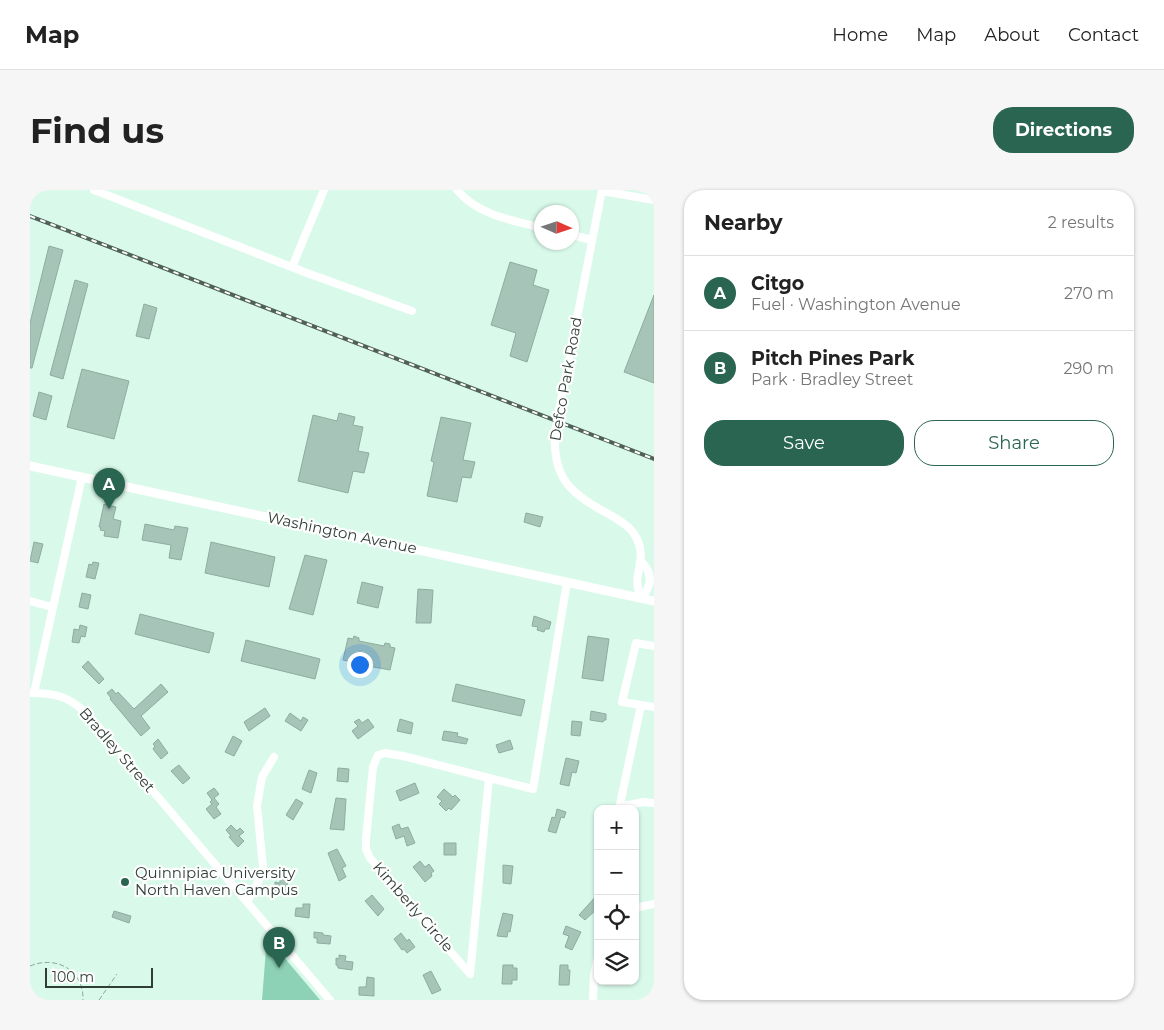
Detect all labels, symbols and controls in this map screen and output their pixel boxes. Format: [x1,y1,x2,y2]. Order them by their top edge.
text: Map [25,20,79,49]
text: Home [832,24,888,46]
text: Map [916,24,956,46]
text: About [984,24,1040,46]
text: Contact [1068,24,1139,46]
button: Directions [993,107,1134,153]
text: Find us [30,109,164,152]
north arrow [534,205,579,250]
text: Nearby [704,210,783,235]
text: 2 results [1048,213,1114,232]
text: Citgo [751,272,804,295]
text: A [714,284,726,303]
text: 270 m [1064,284,1114,303]
text: Fuel · Washington Avenue [751,295,961,314]
street label: Defco Park Road [545,315,586,442]
text: Pitch Pines Park [751,347,914,370]
text: B [714,359,726,378]
text: 290 m [1063,359,1114,378]
text: Park · Bradley Street [751,370,913,389]
button: Save [704,420,904,466]
button: Share [914,420,1114,466]
pin: A [93,468,125,509]
street label: Washington Avenue [266,507,419,558]
your location [347,652,373,678]
street label: Bradley Street [75,703,159,796]
map controls [594,805,639,985]
button: + [594,805,639,850]
button: − [594,850,639,895]
street label: Kimberly Circle [369,858,458,956]
place label: Quinnipiac University North Haven Campus [135,863,298,899]
marker: Quinnipiac University North Haven Campus [119,876,131,888]
button: locate [594,895,639,940]
pin: B [263,927,295,968]
button: layers [594,940,639,985]
scale bar [45,965,152,988]
text: 100 m [52,968,94,986]

